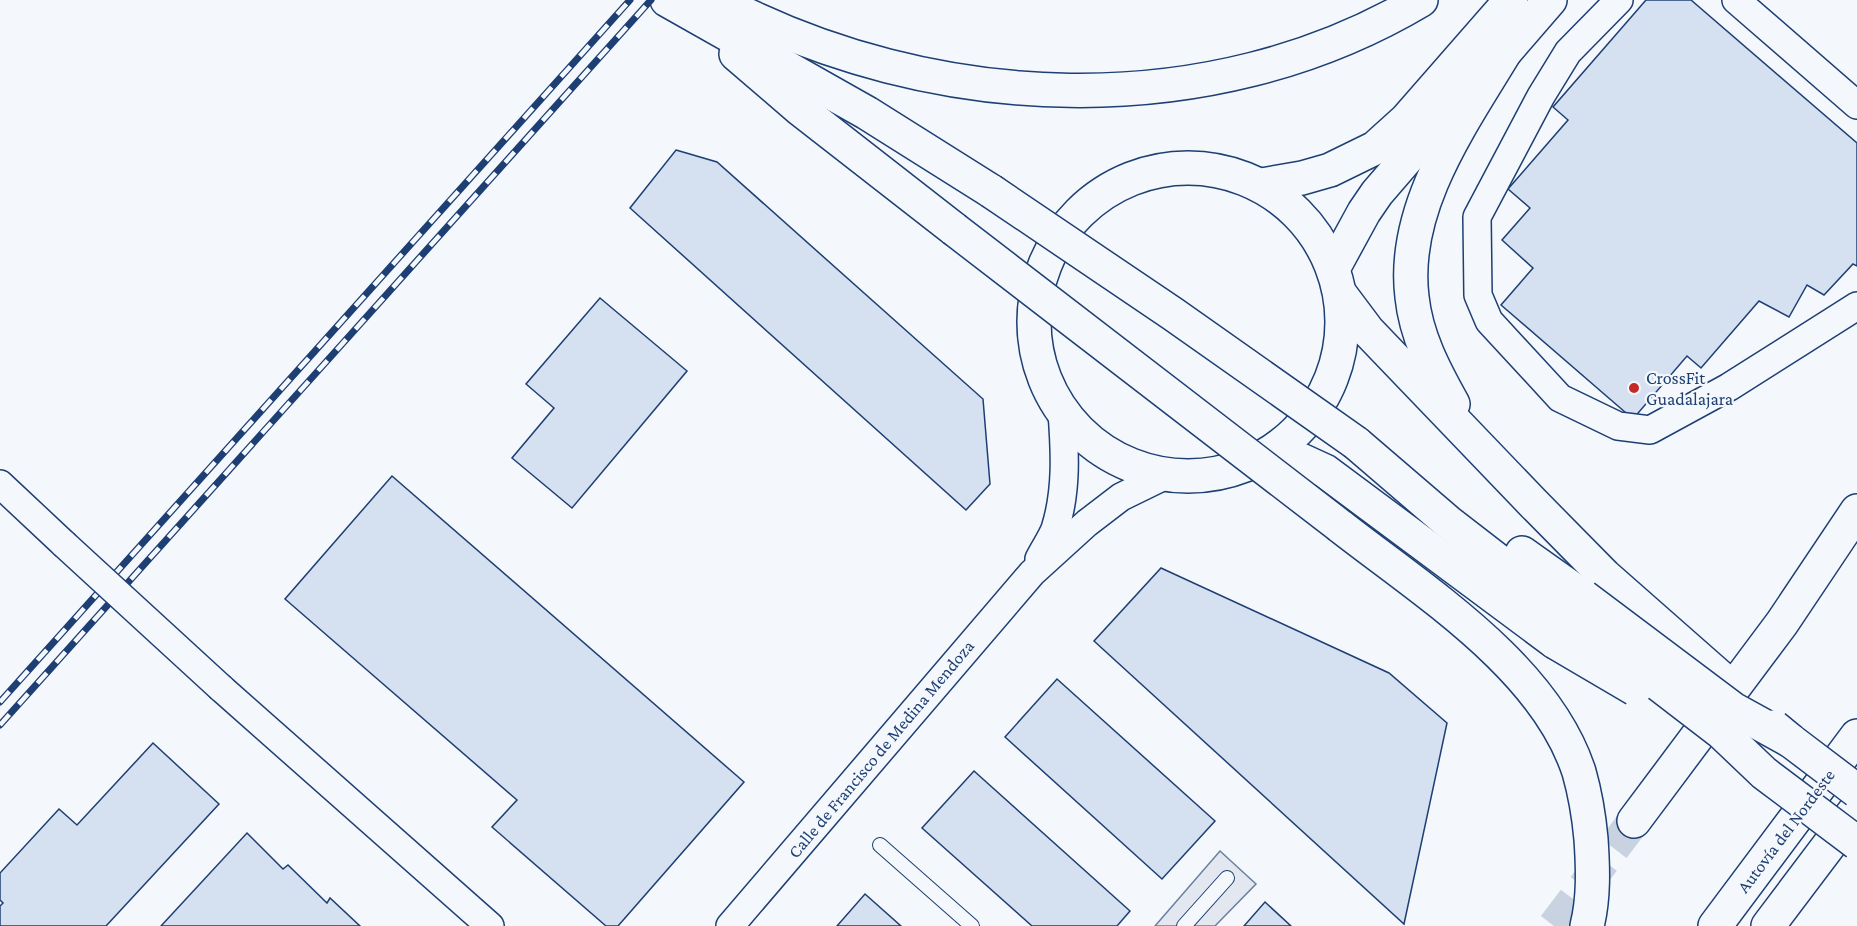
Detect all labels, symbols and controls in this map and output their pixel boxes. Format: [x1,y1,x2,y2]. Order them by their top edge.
place label: CrossFit Guadalajara [1646,368,1733,410]
marker: CrossFit Guadalajara [1627,381,1641,395]
street label: Calle de Francisco de Medina Mendoza [784,636,978,862]
street label: Autovía del Nordeste [1733,765,1839,897]

